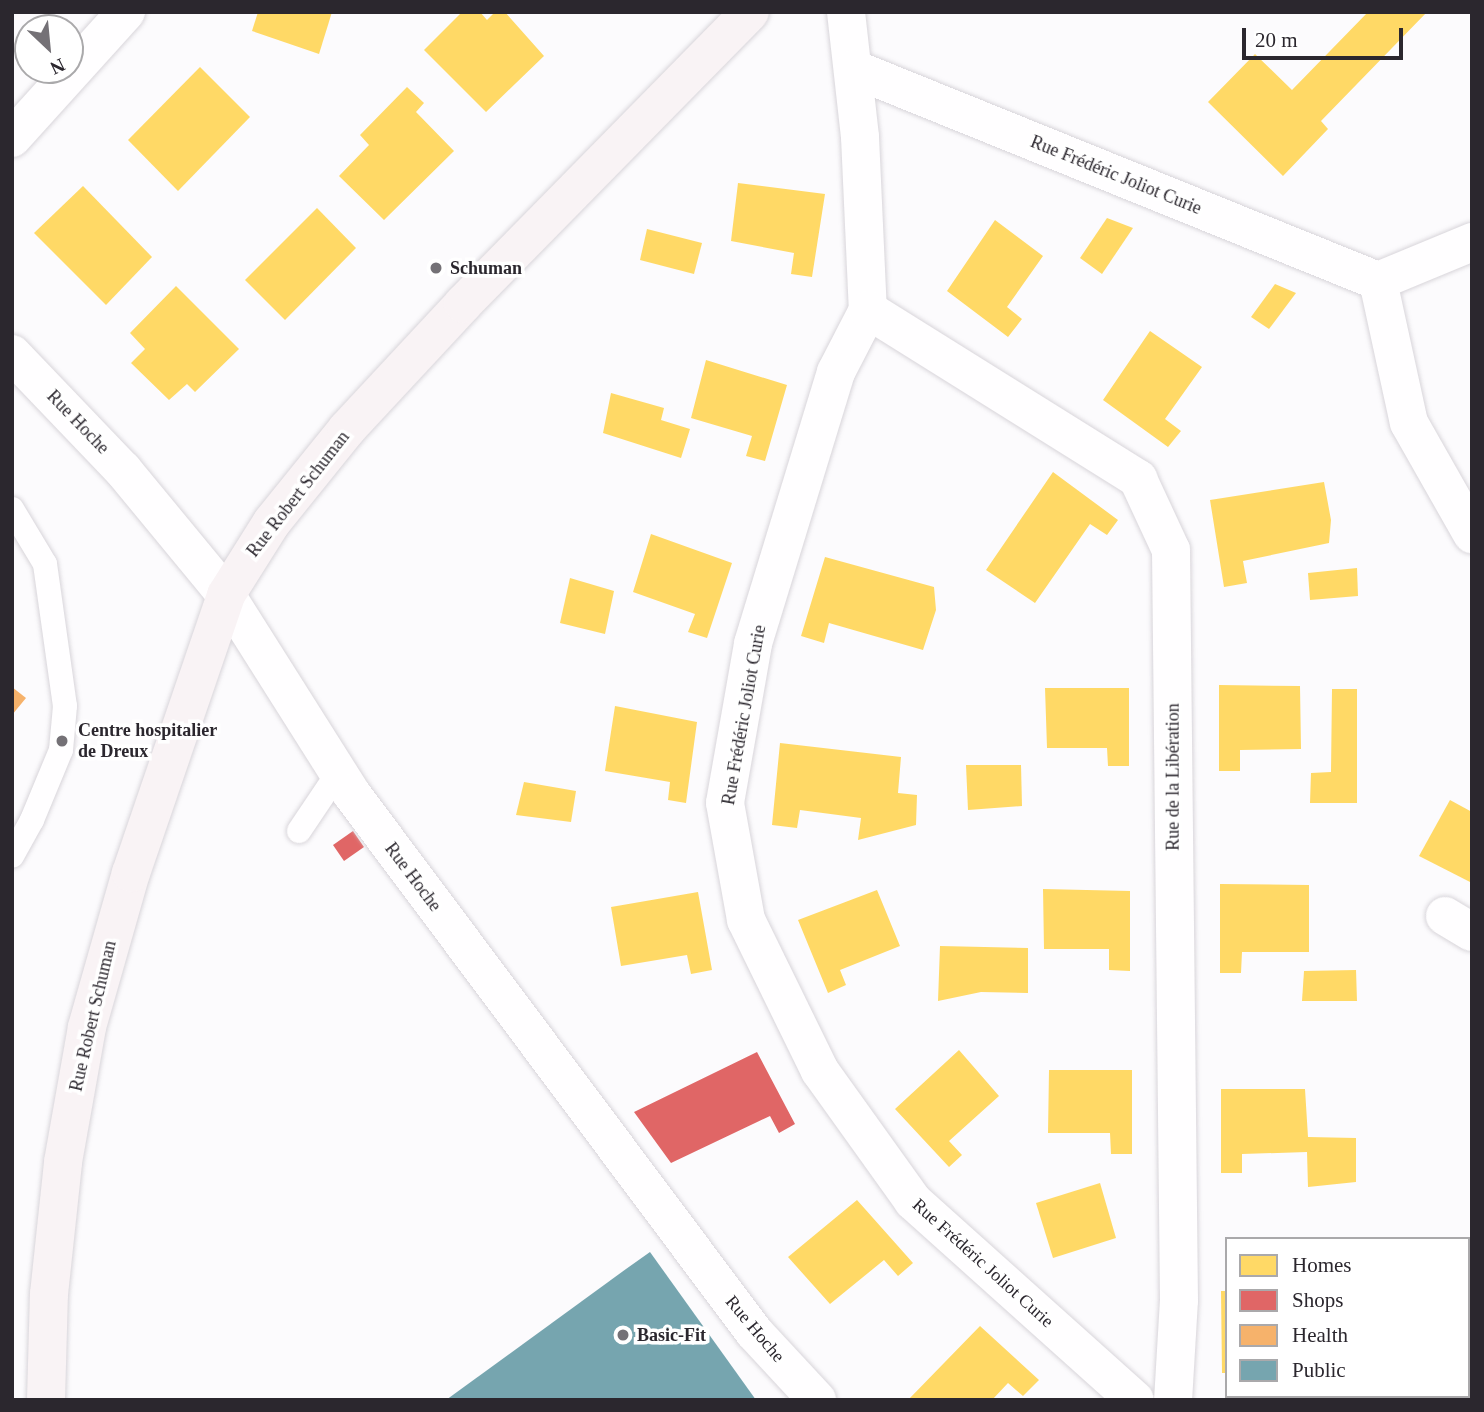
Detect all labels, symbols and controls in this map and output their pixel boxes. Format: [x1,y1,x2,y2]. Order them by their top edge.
north arrow [14,14,84,84]
scale bar [1246,14,1407,58]
text: 20 m [1255,28,1298,52]
text: N [47,54,68,79]
street label: Rue Frédéric Joliot Curie [1027,131,1205,219]
place label: Schuman [450,257,522,279]
marker: Schuman [428,260,444,276]
street label: Rue Hoche [42,386,114,458]
street label: Rue Robert Schuman [242,427,354,561]
street label: Rue Frédéric Joliot Curie [718,623,770,807]
street label: Rue de la Libération [1162,703,1184,851]
place label: Centre hospitalier de Dreux [78,720,217,762]
marker: Centre hospitalier de Dreux [52,731,72,751]
street label: Rue Hoche [380,838,446,916]
street label: Rue Robert Schuman [65,939,121,1093]
street label: Rue Frédéric Joliot Curie [908,1194,1058,1332]
legend [1225,1237,1470,1398]
text: Homes [1292,1253,1352,1277]
text: Shops [1292,1288,1343,1312]
street label: Rue Hoche [721,1291,789,1367]
text: Health [1292,1323,1348,1347]
place label: Basic-Fit [637,1324,706,1346]
marker: Basic-Fit [615,1327,631,1343]
text: Public [1292,1358,1346,1382]

